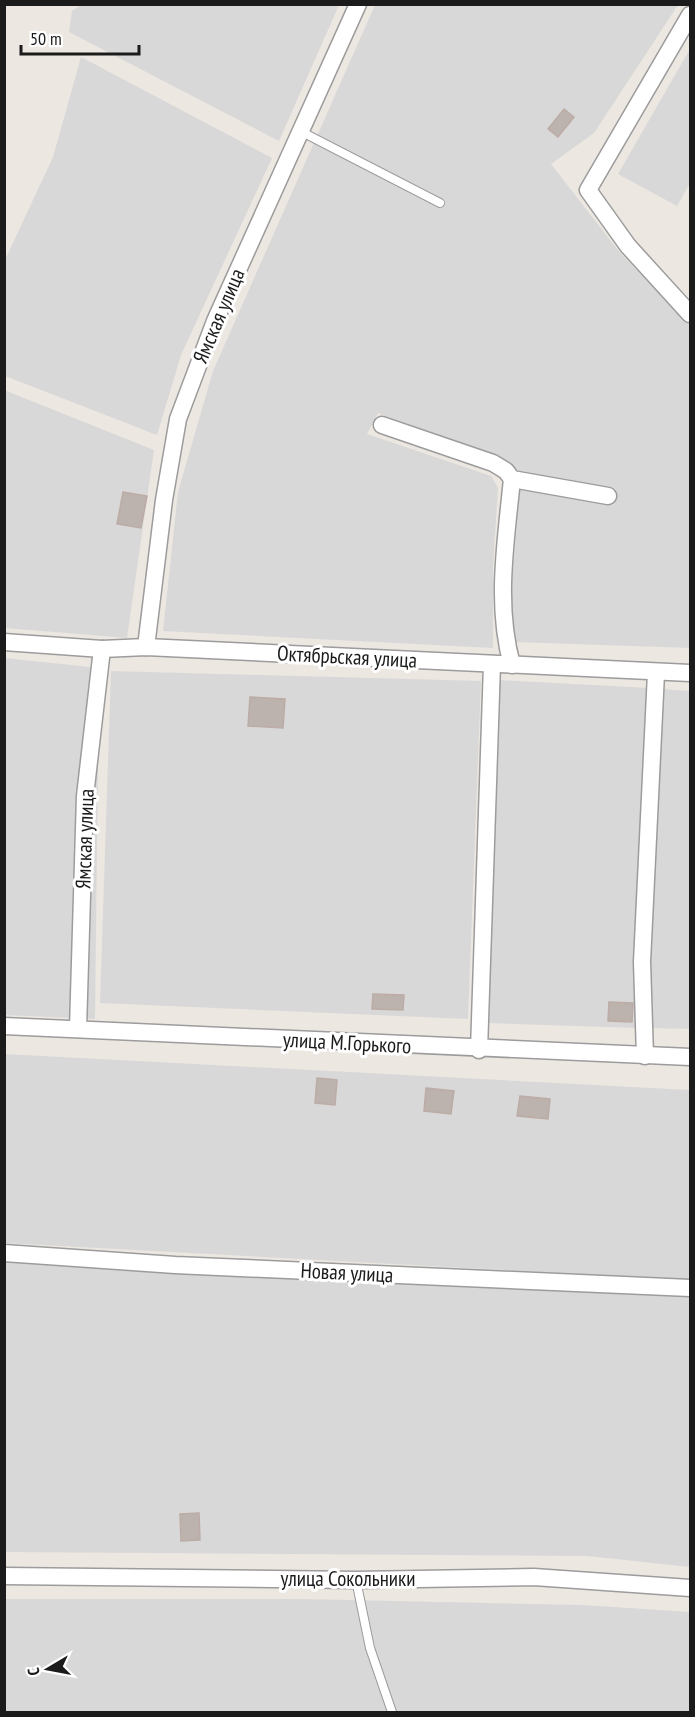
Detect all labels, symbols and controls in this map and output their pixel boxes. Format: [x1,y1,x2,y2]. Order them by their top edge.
scale bar [21,18,140,56]
text: 50 m [30,27,62,50]
street label: Ямская улица [187,264,251,367]
street label: Октябрьская улица [276,639,418,674]
street label: Ямская улица [69,788,100,890]
street label: улица М.Горького [282,1026,412,1059]
street label: Новая улица [300,1257,394,1288]
street label: улица Сокольники [281,1565,415,1592]
north arrow [18,1639,78,1699]
text: С [23,1666,44,1677]

